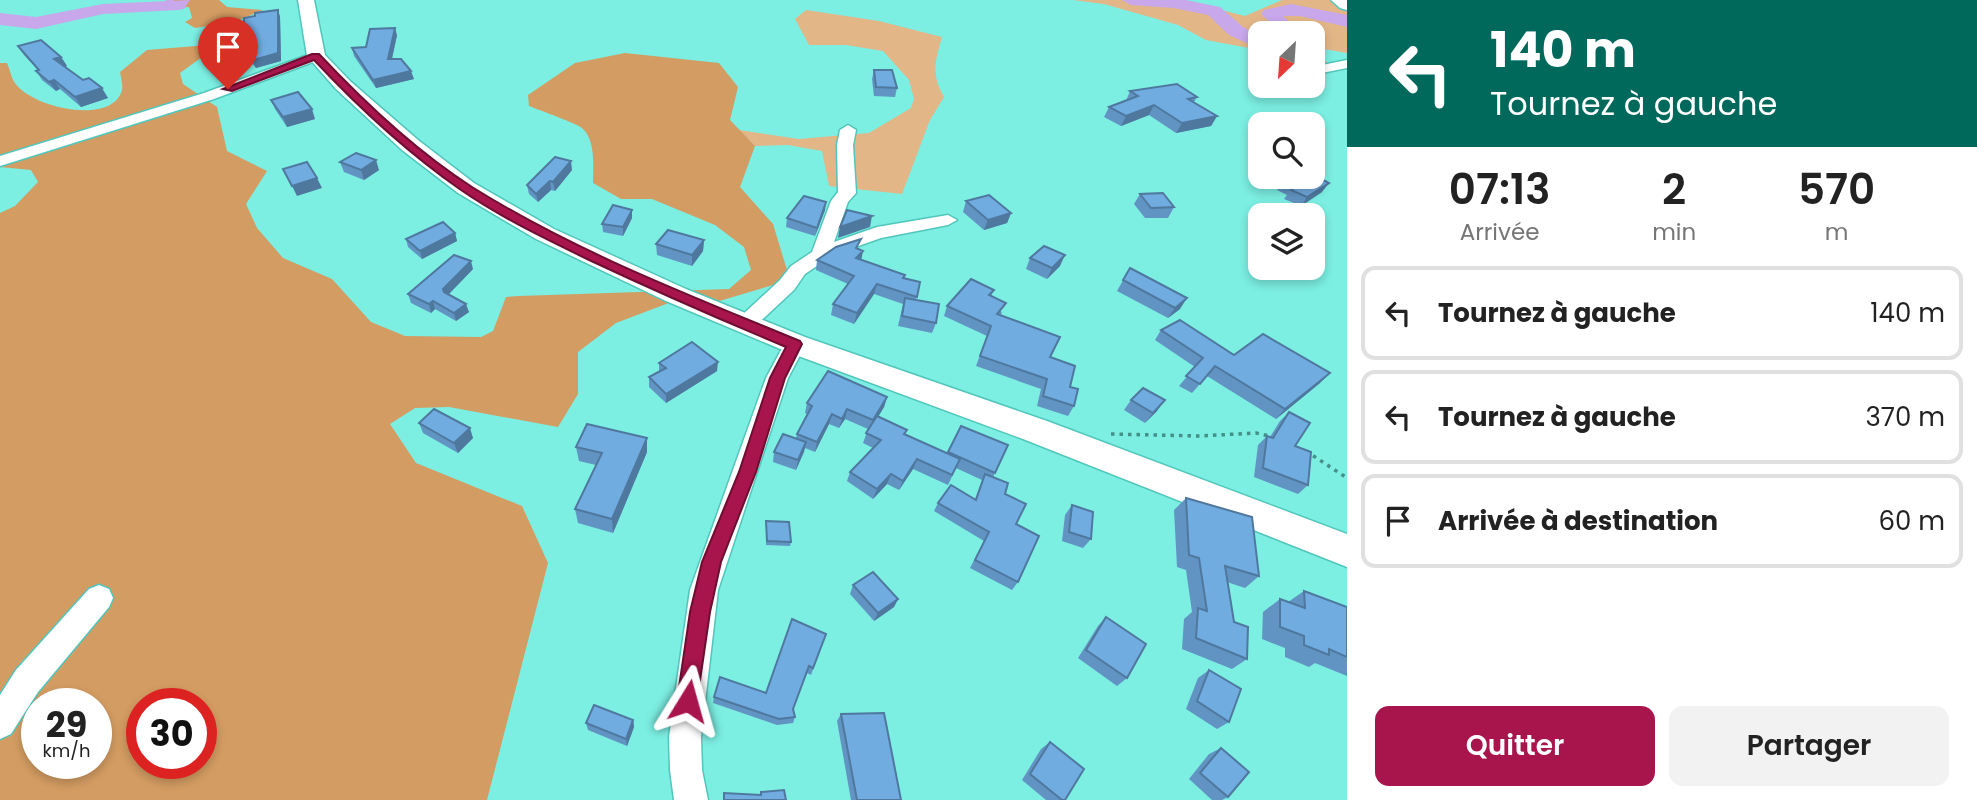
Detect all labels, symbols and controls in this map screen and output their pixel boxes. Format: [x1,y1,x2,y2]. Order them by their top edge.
text: 140 m [1490,16,1636,84]
pin [198,17,258,89]
north arrow [1248,21,1325,98]
map controls [1248,21,1325,280]
icon: arrive [209,28,247,66]
icon: left [1375,28,1466,119]
text: Tournez à gauche [1490,81,1777,126]
button: search [1248,112,1325,189]
text: 07:13 [1449,160,1550,219]
text: 2 [1662,160,1686,219]
text: 570 [1798,160,1875,219]
button: layers [1248,203,1325,280]
text: Arrivée [1460,216,1539,248]
text: min [1652,216,1696,248]
text: m [1825,216,1848,248]
icon: left [1379,294,1417,332]
text: Tournez à gauche [1438,295,1676,331]
text: 140 m [1870,295,1945,331]
icon: left [1379,398,1417,436]
text: Tournez à gauche [1438,399,1676,435]
text: 370 m [1865,399,1945,435]
icon: arrive [1379,502,1417,540]
text: Arrivée à destination [1438,503,1718,539]
text: 60 m [1878,503,1945,539]
position arrow [651,664,725,738]
speed limit sign: 30 [126,688,217,779]
text: 29 [46,700,87,749]
button: Quitter [1375,706,1655,786]
button: Partager [1669,706,1949,786]
text: km/h [43,738,90,763]

